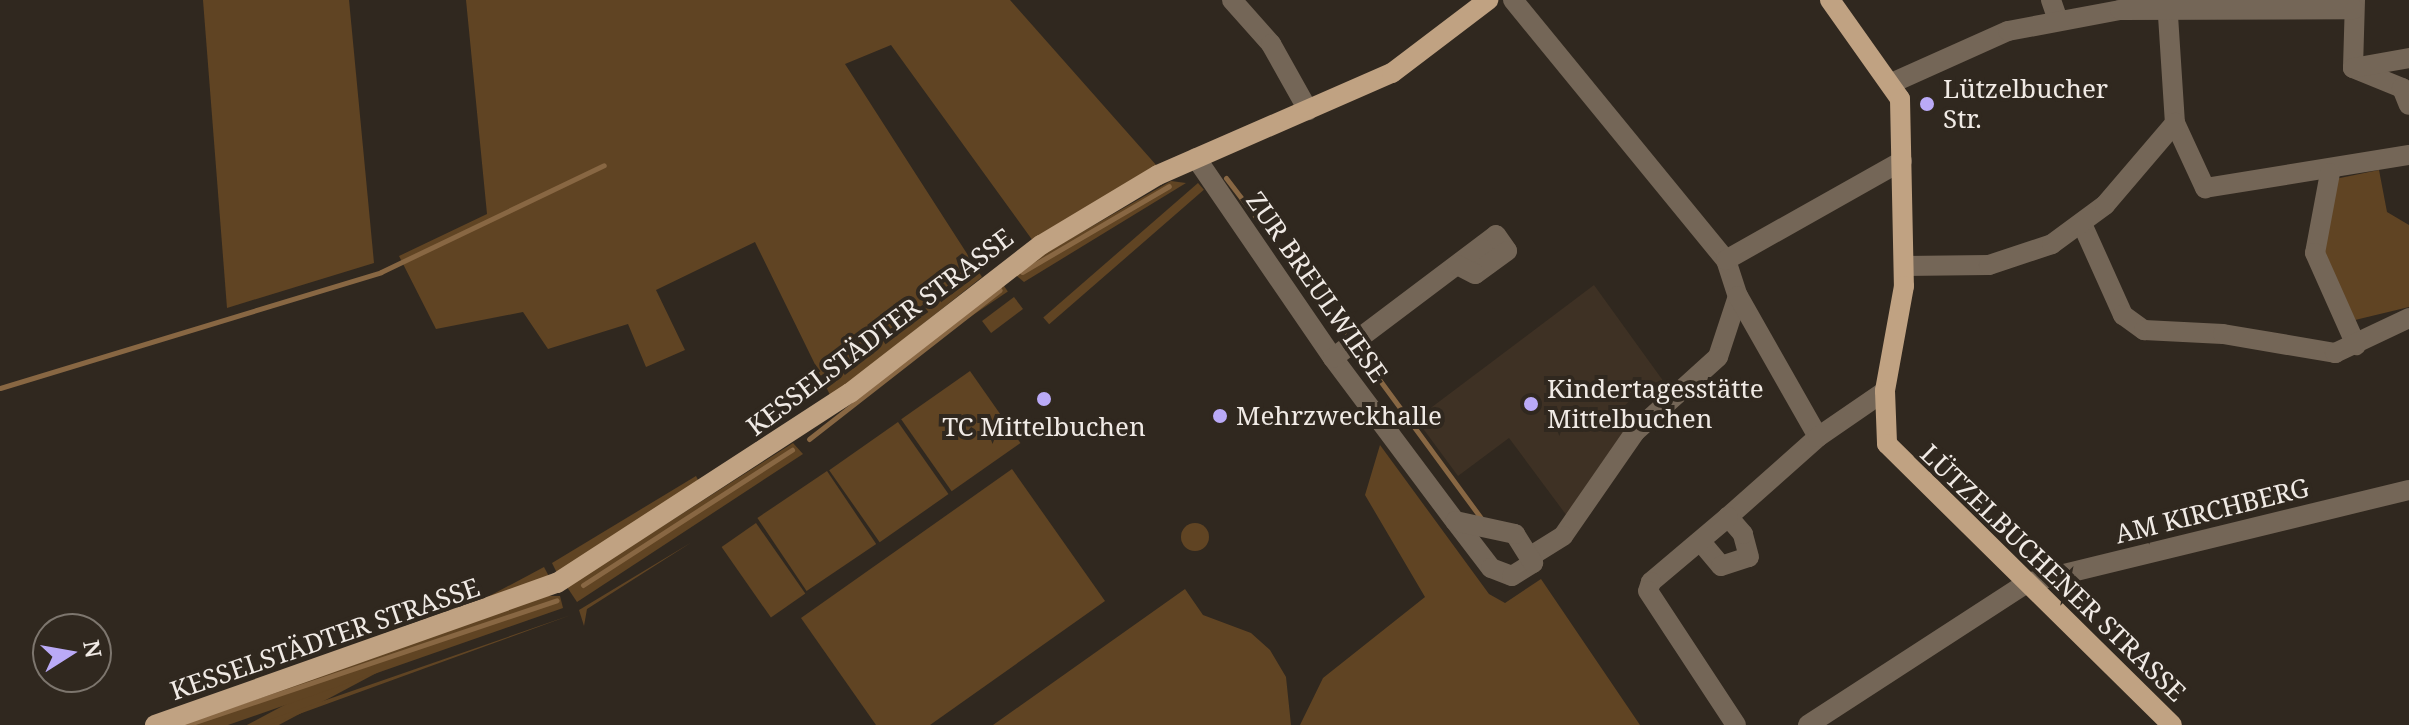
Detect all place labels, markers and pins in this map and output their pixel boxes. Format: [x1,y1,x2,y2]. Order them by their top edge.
place label: Lützelbucher Str. [1943,73,2108,134]
marker: Lützelbucher Str. [1918,95,1936,113]
place label: Kindertagesstätte Mittelbuchen [1547,373,1764,434]
marker: TC Mittelbuchen [1035,390,1053,408]
marker: Kindertagesstätte Mittelbuchen [1522,395,1540,413]
place label: Mehrzweckhalle [1236,400,1442,432]
marker: Mehrzweckhalle [1211,407,1229,425]
place label: TC Mittelbuchen [942,411,1146,443]

